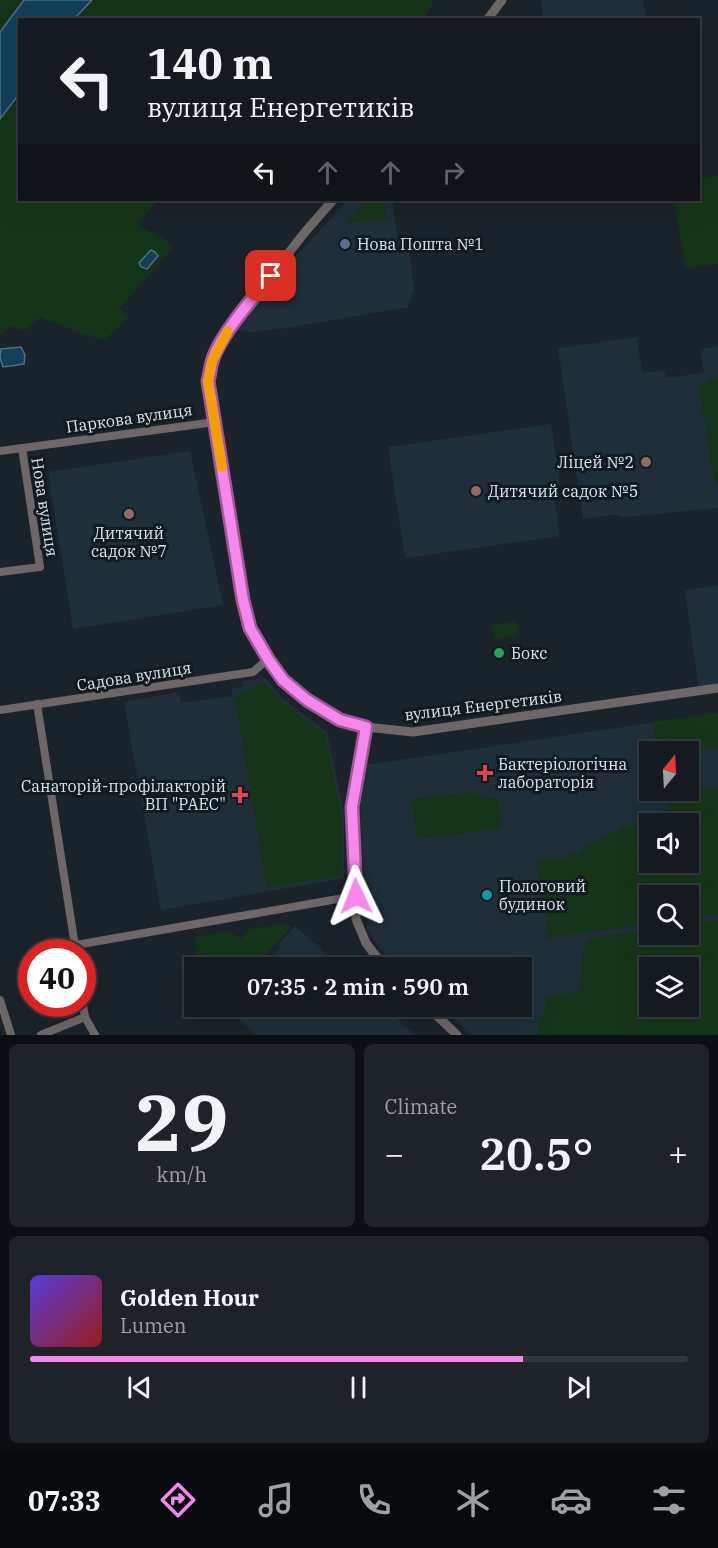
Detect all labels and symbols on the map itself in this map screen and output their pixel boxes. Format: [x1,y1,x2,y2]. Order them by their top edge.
place label: Нова Пошта №1 [357,234,484,254]
marker: Нова Пошта №1 [338,237,352,251]
pin [245,250,296,301]
street label: Паркова вулиця [64,399,194,437]
place label: Ліцей №2 [557,452,634,472]
marker: Ліцей №2 [639,455,653,469]
street label: Нова вулиця [27,456,63,558]
place label: Дитячий садок №5 [488,481,638,501]
marker: Дитячий садок №5 [469,484,483,498]
marker: Дитячий садок №7 [122,507,136,521]
place label: Дитячий садок №7 [91,523,167,561]
place label: Бокс [511,643,547,663]
marker: Бокс [492,646,506,660]
street label: Садова вулиця [75,657,193,695]
street label: вулиця Енергетиків [403,685,563,725]
north arrow [639,741,699,801]
place label: Бактеріологічна лабораторія [498,754,628,792]
marker: Бактеріологічна лабораторія [476,764,494,782]
place label: Санаторій-профілакторій ВП "РАЕС" [21,776,226,814]
marker: Санаторій-профілакторій ВП "РАЕС" [231,786,249,804]
position arrow [324,864,388,928]
place label: Пологовий будинок [499,876,586,914]
marker: Пологовий будинок [480,888,494,902]
speed limit sign: 40 [18,939,96,1017]

